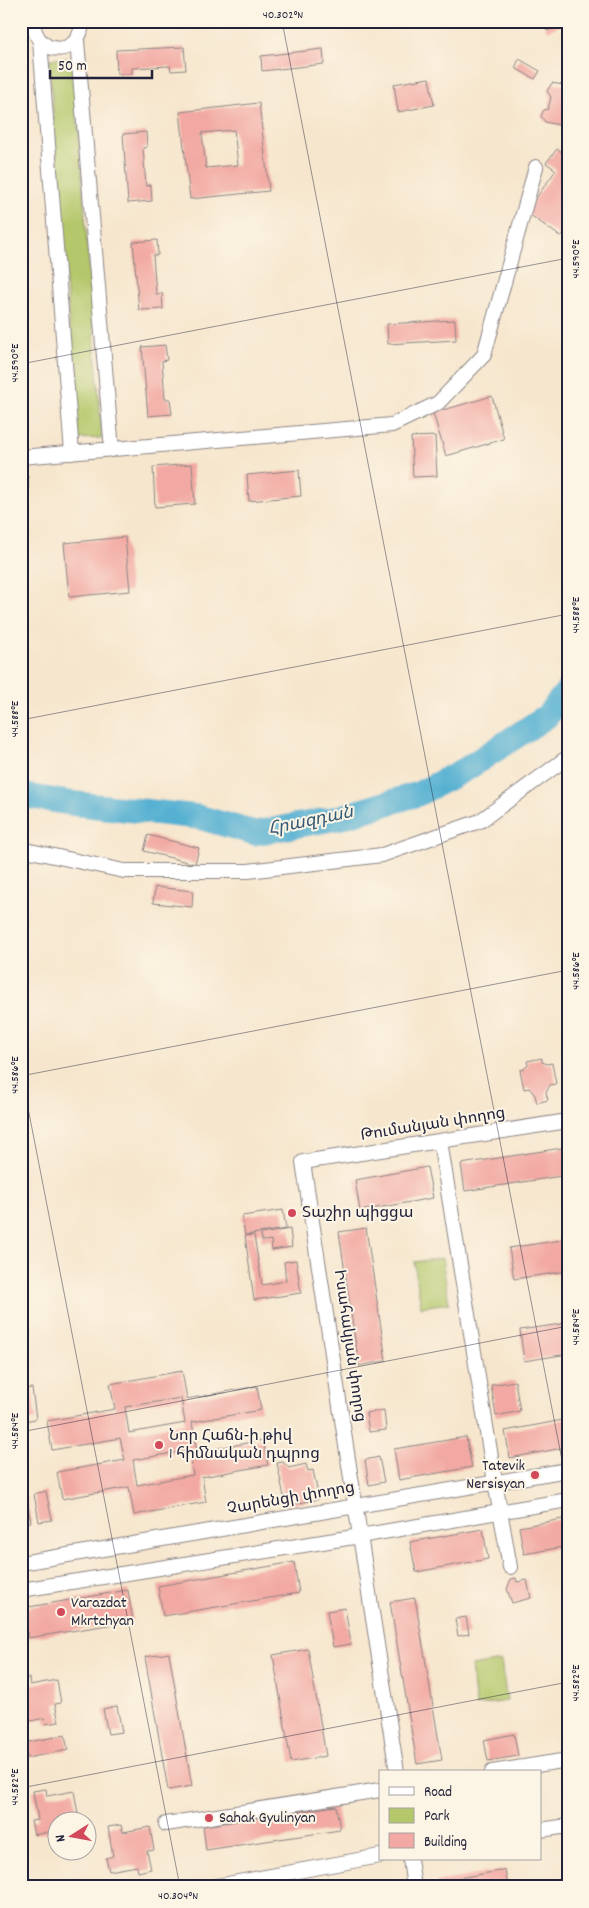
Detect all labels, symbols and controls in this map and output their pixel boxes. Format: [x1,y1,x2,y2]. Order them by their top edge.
text: 40.302°N [263,7,303,24]
scale bar [50,48,152,80]
text: 50 m [58,56,87,78]
text: 44.590°E [568,239,585,278]
text: 44.590°E [7,343,24,382]
text: 44.588°E [568,596,585,633]
text: 44.588°E [7,700,24,737]
water label: Հրազդան [266,801,357,843]
text: 44.586°E [568,952,585,990]
text: 44.586°E [7,1056,24,1094]
street label: Թումանյան փողոց [359,1102,507,1148]
place label: Տաշիր պիցցա [302,1202,413,1225]
marker: Տաշիր պիցցա [286,1207,298,1219]
street label: Իսահակյան փողոց [327,1268,371,1424]
text: 44.584°E [568,1308,585,1345]
text: 44.584°E [7,1412,24,1449]
place label: Նոր Հաճն-ի թիվ 1 հիմնական դպրոց [169,1425,320,1466]
marker: Նոր Հաճն-ի թիվ 1 հիմնական դպրոց [153,1439,165,1451]
place label: Tatevik Nersisyan [466,1455,525,1496]
marker: Tatevik Nersisyan [529,1469,541,1481]
street label: Չարենցի փողոց [225,1476,357,1522]
place label: Varazdat Mkrtchyan [71,1592,134,1633]
marker: Varazdat Mkrtchyan [55,1606,67,1618]
text: 44.582°E [568,1664,585,1701]
text: 44.582°E [7,1768,24,1805]
legend [379,1770,542,1860]
text: Road [424,1782,452,1804]
text: Park [424,1806,450,1828]
place label: Sahak Gyulinyan [219,1807,316,1830]
north arrow [48,1810,98,1860]
marker: Sahak Gyulinyan [203,1812,215,1824]
text: Building [424,1832,467,1854]
text: N [51,1833,72,1843]
text: 40.304°N [158,1888,198,1905]

